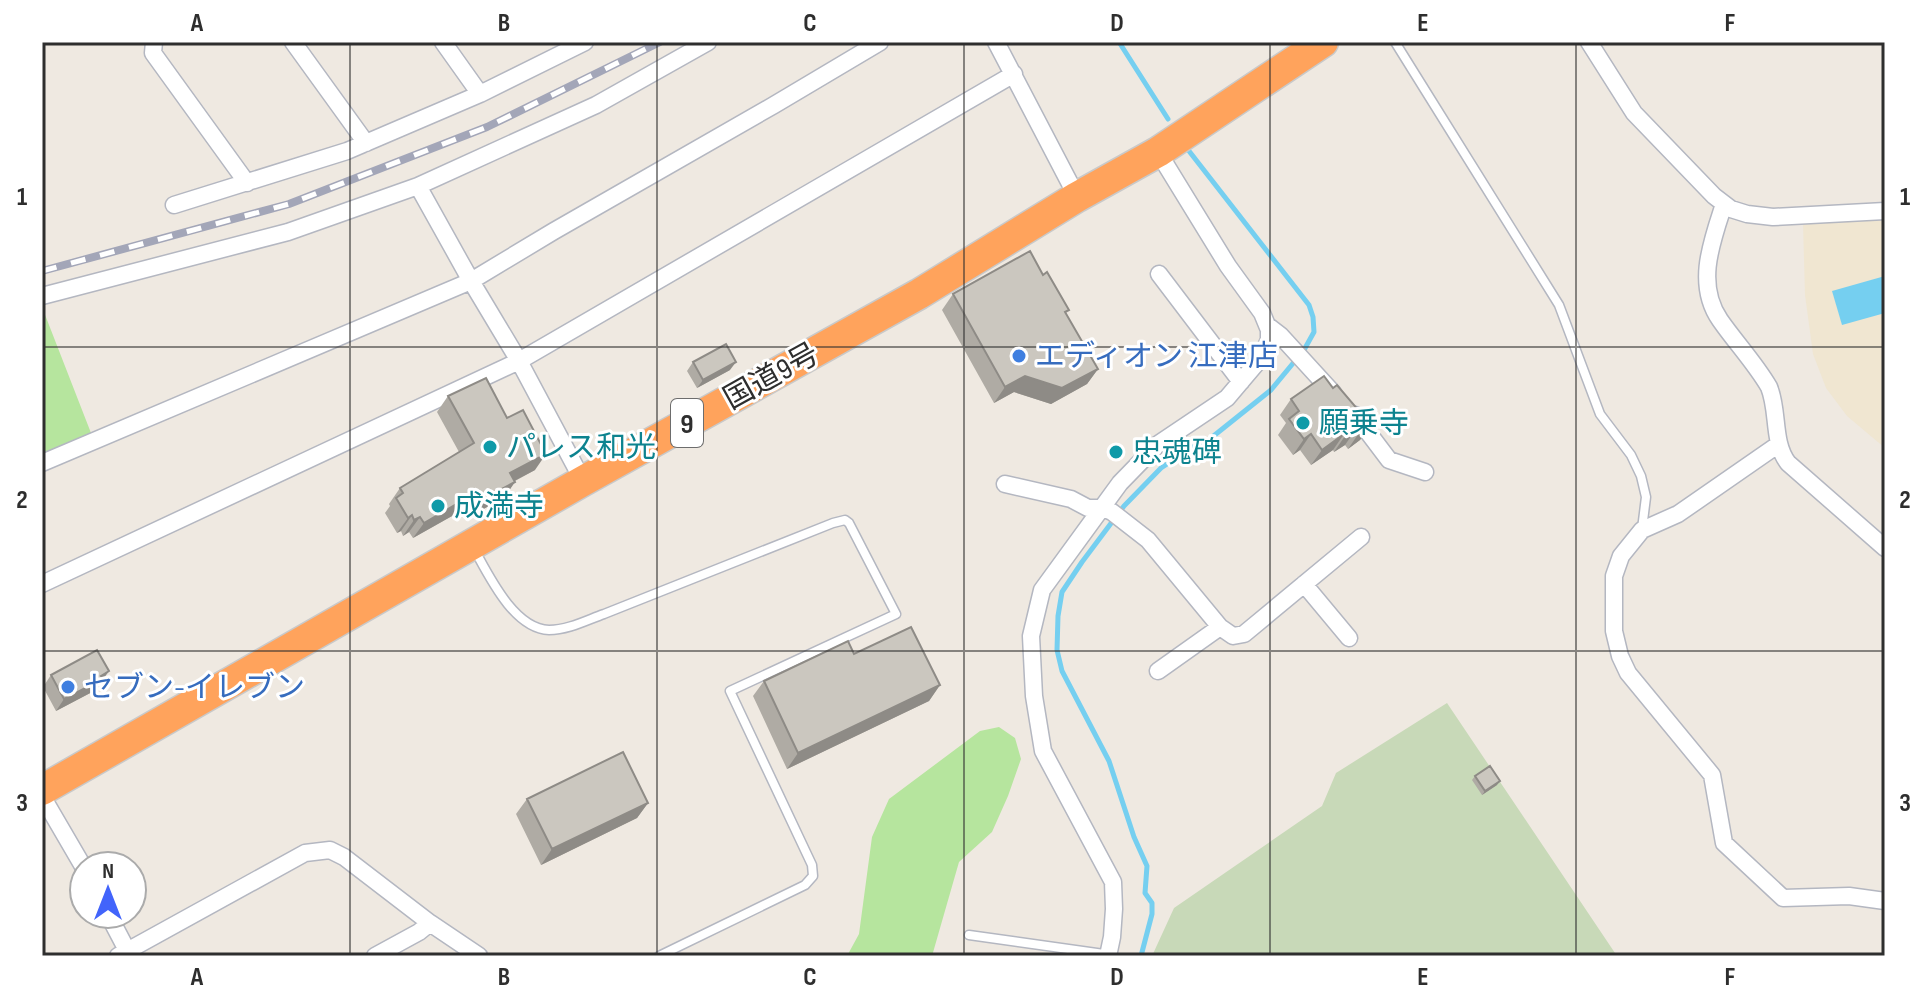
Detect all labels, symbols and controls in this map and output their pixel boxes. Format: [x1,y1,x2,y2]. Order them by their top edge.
text: A [190,8,204,39]
text: B [498,8,510,39]
text: C [803,8,817,39]
text: D [1110,8,1124,39]
text: E [1417,8,1429,39]
text: F [1725,8,1736,39]
text: 1 [17,182,27,213]
text: 1 [1900,182,1910,213]
street label: 国道9号 [718,336,825,418]
place label: エディオン 江津店 [1035,339,1278,375]
marker: エディオン 江津店 [1010,347,1028,365]
road number: 9 [671,399,703,447]
place label: 願乗寺 [1319,406,1409,442]
marker: 願乗寺 [1294,414,1312,432]
place label: パレス和光 [506,430,656,466]
place label: 忠魂碑 [1132,435,1222,471]
marker: パレス和光 [481,438,499,456]
marker: 忠魂碑 [1107,443,1125,461]
text: 2 [16,485,28,516]
text: 2 [1899,485,1911,516]
place label: 成満寺 [454,489,544,525]
marker: 成満寺 [429,497,447,515]
place label: セブン-イレブン [84,670,305,706]
marker: セブン-イレブン [59,678,77,696]
text: 3 [16,788,28,819]
text: 3 [1899,788,1911,819]
north arrow [68,850,148,930]
text: N [102,858,114,885]
text: A [190,962,204,993]
text: B [498,962,510,993]
text: C [803,962,817,993]
text: D [1110,962,1124,993]
text: E [1417,962,1429,993]
text: F [1725,962,1736,993]

